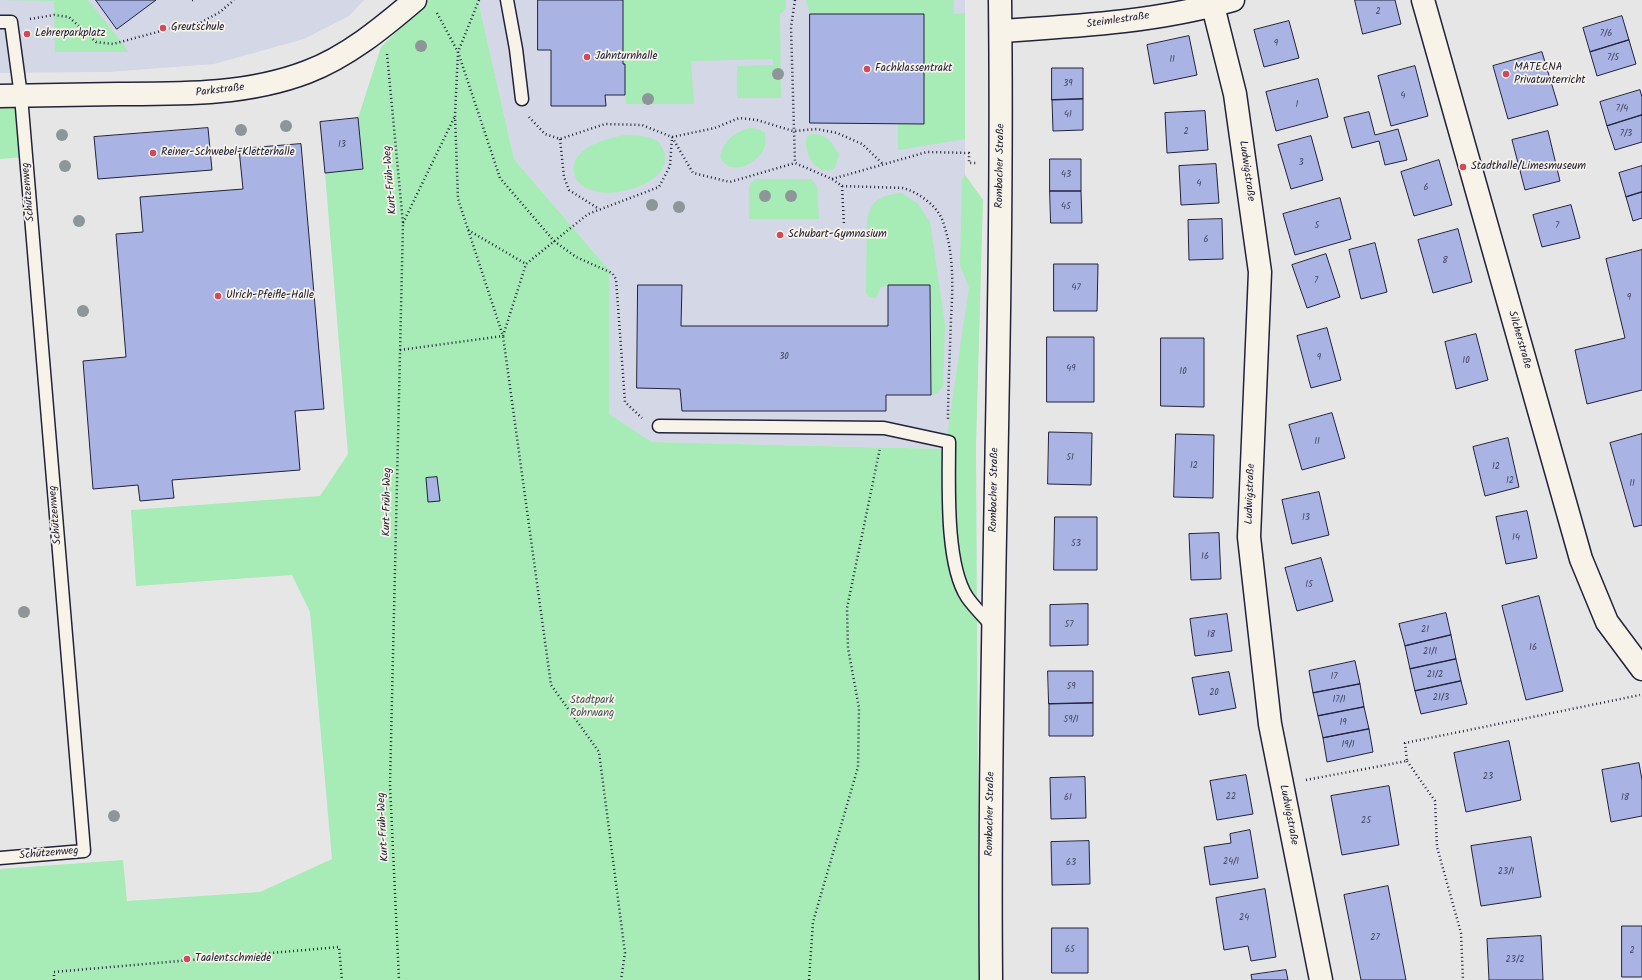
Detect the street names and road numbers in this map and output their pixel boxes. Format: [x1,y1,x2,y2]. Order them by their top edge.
street label: Steimlestraße [1086,10,1150,32]
street label: Parkstraße [195,81,245,101]
street label: Rombacher Straße [994,123,1008,209]
street label: Ludwigstraße [1235,140,1257,202]
street label: Kurt-Früh-Weg [381,145,401,215]
street label: Schützenweg [20,162,38,222]
street label: Silcherstraße [1504,310,1534,370]
street label: Rombacher Straße [988,447,1002,533]
street label: Ludwigstraße [1243,463,1259,525]
street label: Kurt-Früh-Weg [381,467,395,537]
street label: Schützenweg [47,485,65,545]
street label: Rombacher Straße [984,771,998,857]
street label: Ludwigstraße [1276,784,1300,846]
street label: Kurt-Früh-Weg [376,792,392,862]
street label: Schützenweg [19,845,79,863]

